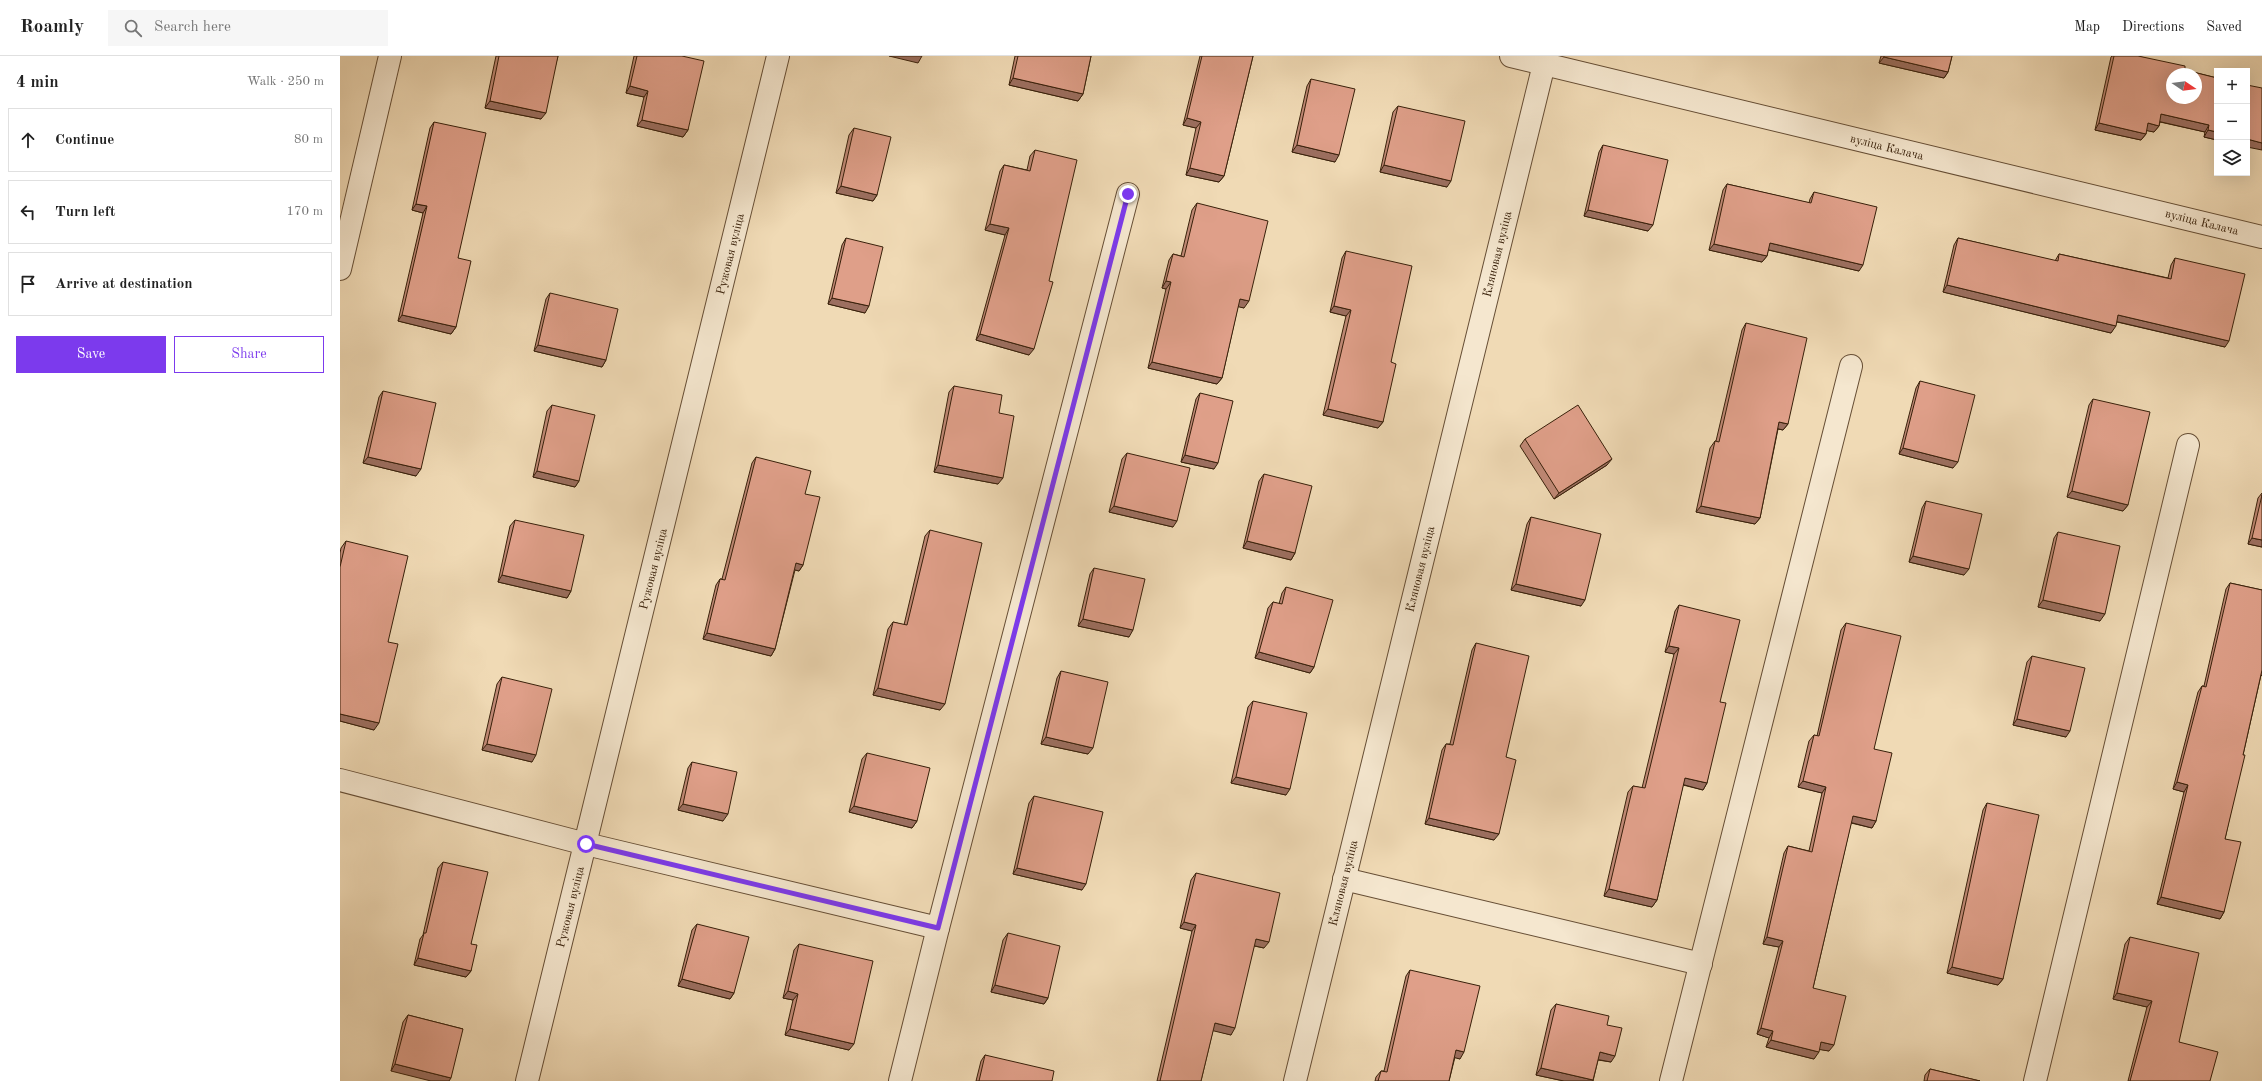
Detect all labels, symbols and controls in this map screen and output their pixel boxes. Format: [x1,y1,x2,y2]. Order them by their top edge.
search box [108,10,388,46]
icon: search [122,17,144,39]
text: Roamly [20,18,84,37]
text: Search here [154,20,231,35]
text: Map [2074,20,2100,34]
text: Directions [2122,20,2184,34]
text: Saved [2206,20,2242,34]
north arrow [2166,68,2202,104]
map controls [2214,68,2250,176]
button: + [2214,68,2250,104]
text: 4 min [16,74,59,91]
text: Walk · 250 m [247,75,324,88]
button: − [2214,104,2250,140]
icon: ahead [17,129,39,151]
street label: вуліца Калача [1849,132,1925,163]
text: Continue [55,133,114,148]
text: 80 m [294,133,323,146]
button: layers [2214,140,2250,176]
route end [1119,185,1137,203]
icon: left [17,201,39,223]
text: Turn left [55,205,115,220]
text: 170 m [286,205,323,218]
street label: вуліца Калача [2164,207,2240,238]
street label: Кляновая вуліца [1481,210,1514,298]
street label: Ружовая вуліца [714,212,747,296]
icon: arrive [17,273,39,295]
text: Arrive at destination [55,277,193,292]
button: Save [16,336,166,373]
button: Share [174,336,324,373]
street label: Кляновая вуліца [1404,525,1437,613]
street label: Ружовая вуліца [637,527,670,611]
route start [577,835,595,853]
street label: Кляновая вуліца [1327,839,1360,927]
street label: Ружовая вуліца [554,865,587,949]

